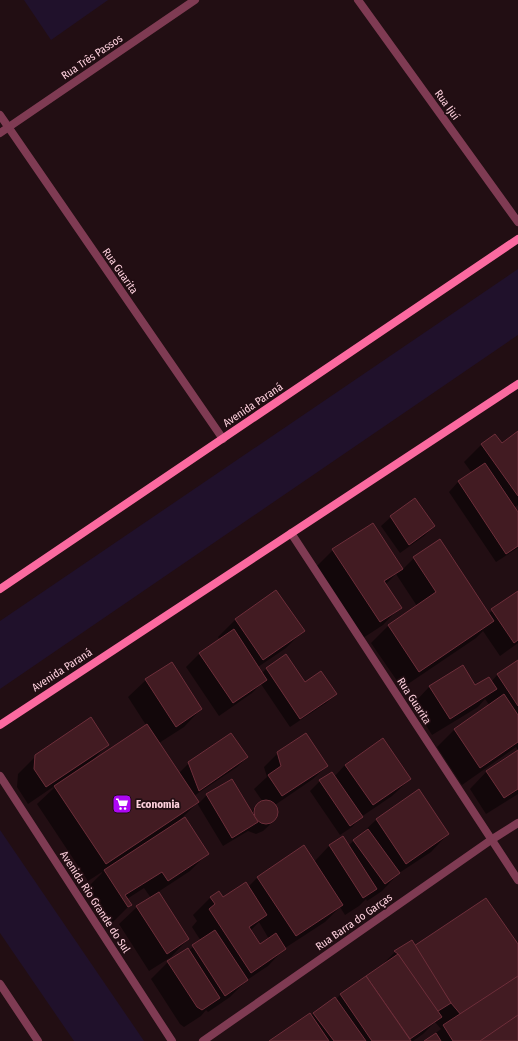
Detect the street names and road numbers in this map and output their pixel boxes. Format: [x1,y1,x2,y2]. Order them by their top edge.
street label: Rua Três Passos [59,32,125,82]
street label: Rua Ijuí [432,87,462,123]
street label: Rua Guarita [100,246,140,296]
street label: Avenida Paraná [221,380,285,430]
street label: Avenida Paraná [29,646,95,694]
street label: Rua Guarita [394,675,434,727]
street label: Avenida Rio Grande do Sul [57,849,133,955]
street label: Rua Barra do Garças [313,891,395,953]

